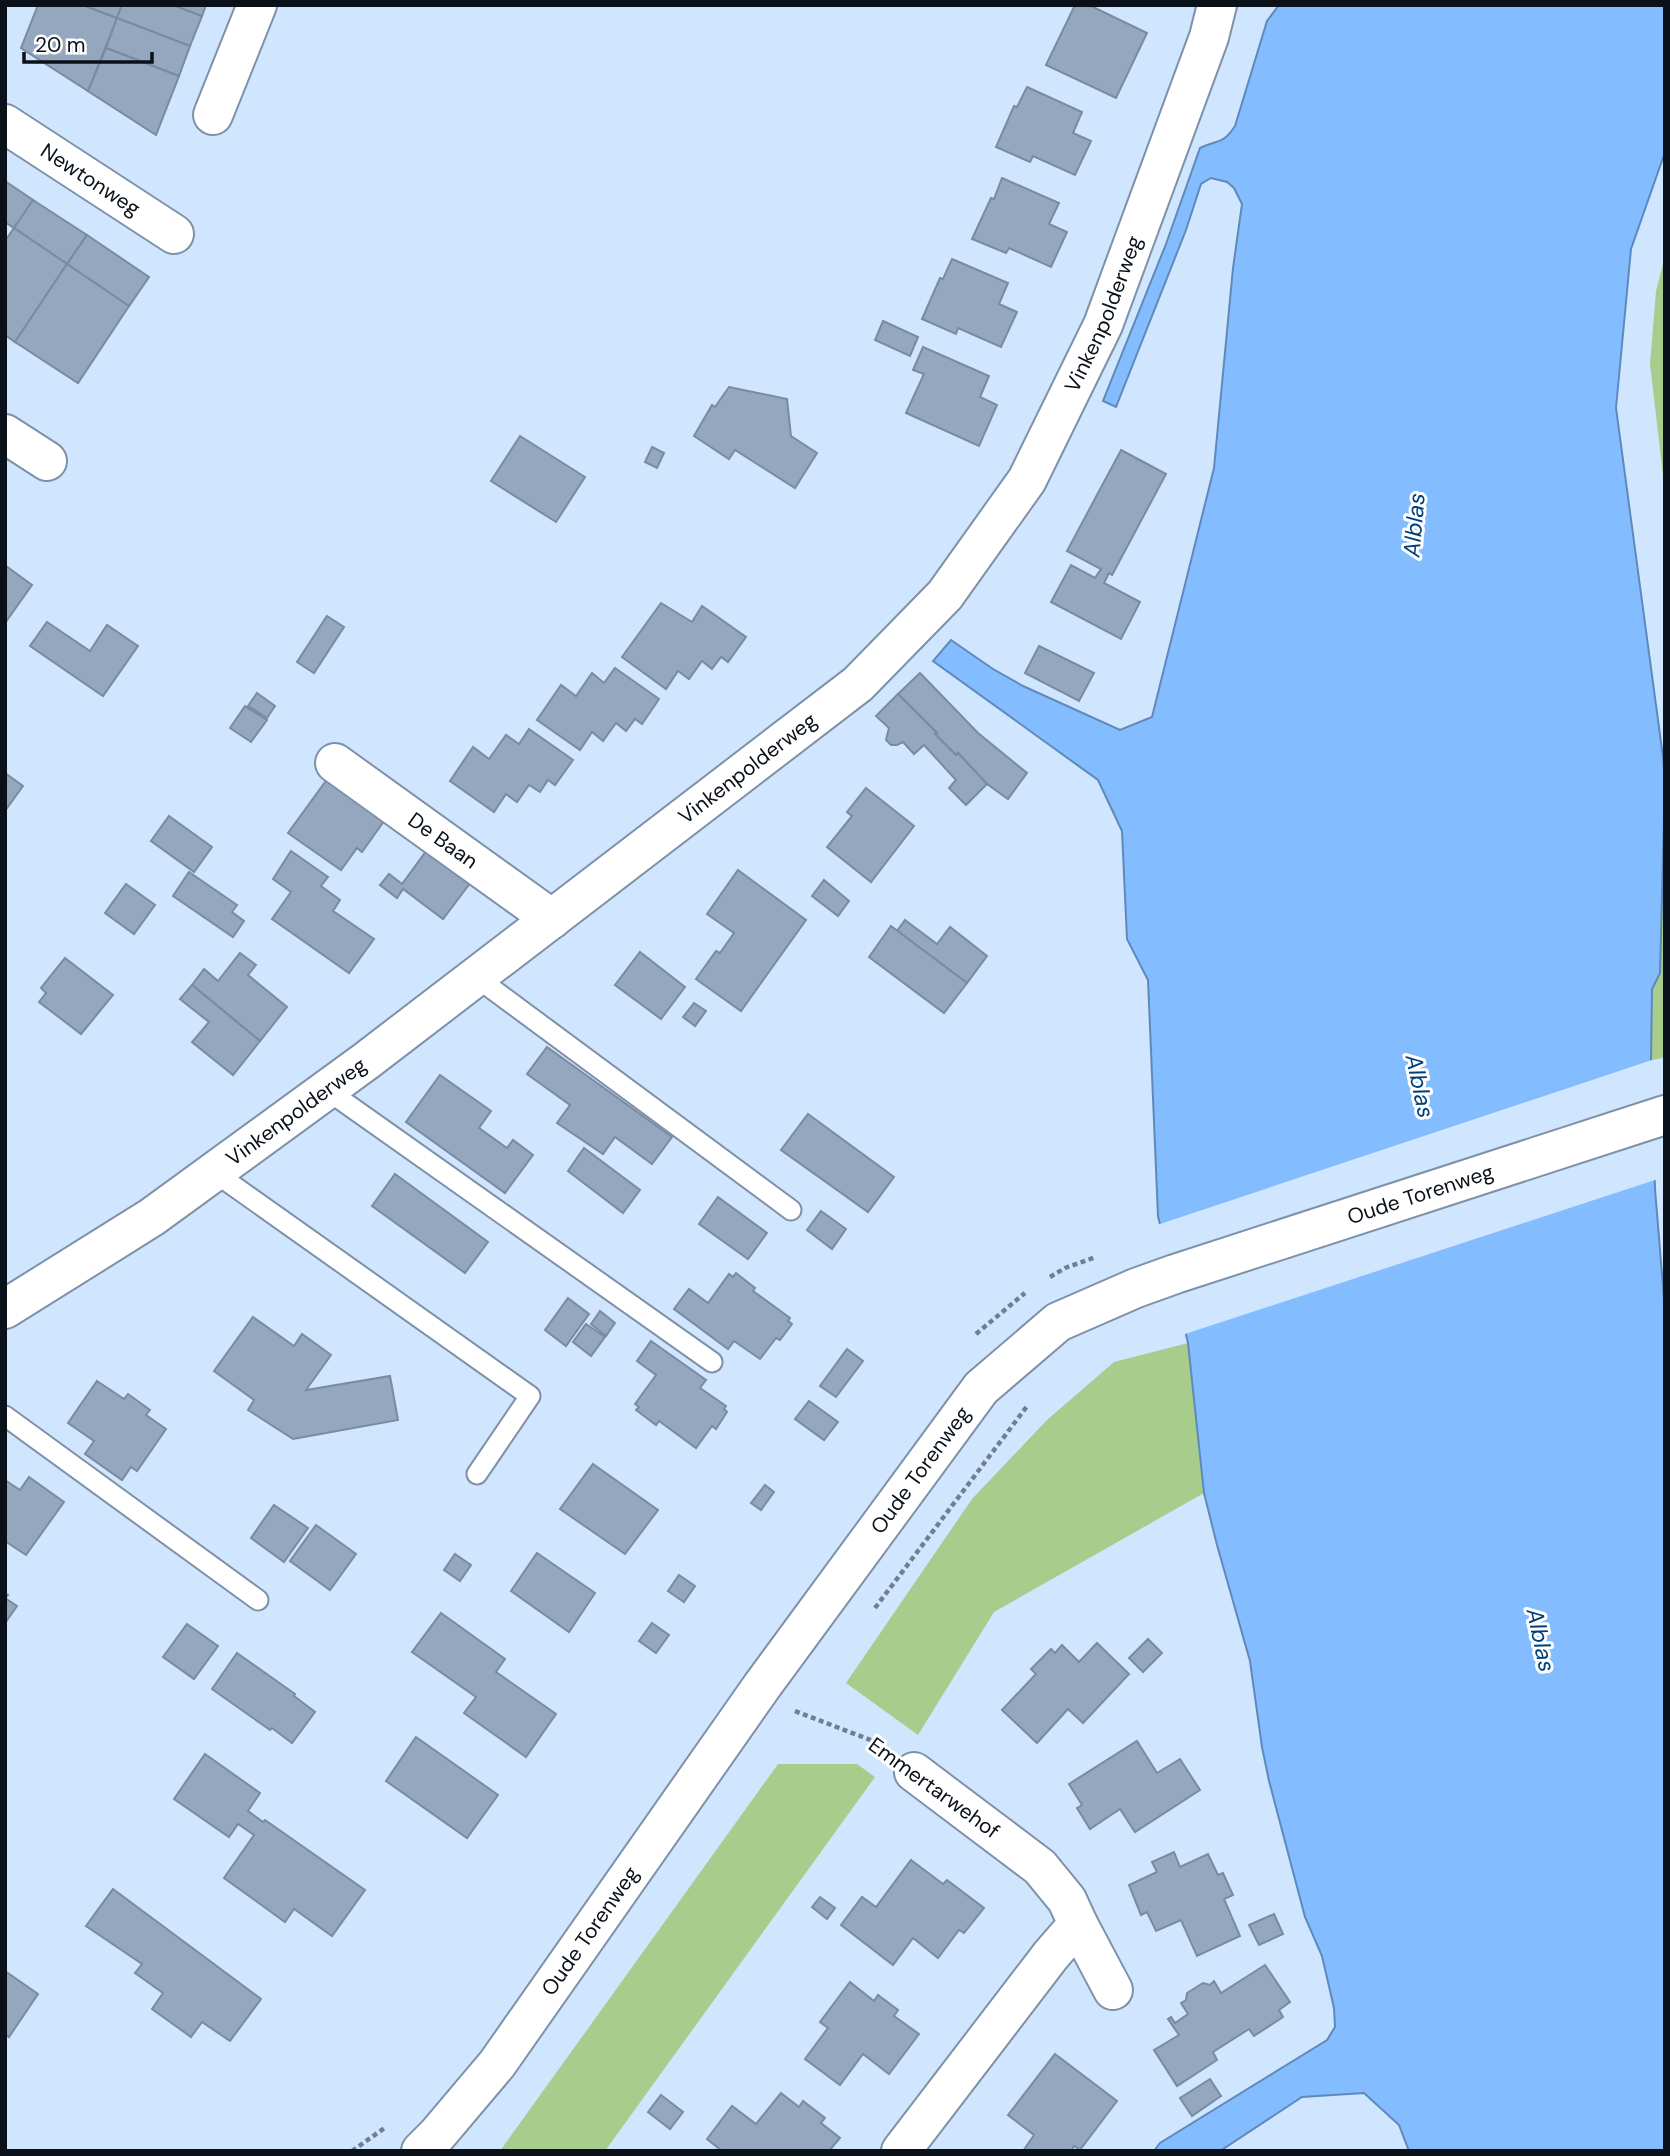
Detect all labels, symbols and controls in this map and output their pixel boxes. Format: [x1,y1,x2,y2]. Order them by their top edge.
scale bar [24,21,152,65]
text: 20 m [35,31,86,59]
street label: Newtonweg [35,137,146,223]
street label: Vinkenpolderweg [1058,231,1149,397]
water label: Alblas [1396,492,1432,559]
street label: Vinkenpolderweg [673,706,823,831]
street label: De Baan [403,806,483,875]
street label: Vinkenpolderweg [220,1051,372,1172]
water label: Alblas [1398,1051,1441,1121]
street label: Oude Torenweg [1344,1158,1497,1231]
street label: Oude Torenweg [864,1400,977,1540]
water label: Alblas [1519,1605,1562,1675]
street label: Emmertarwehof [863,1731,1005,1845]
street label: Oude Torenweg [535,1861,645,2001]

